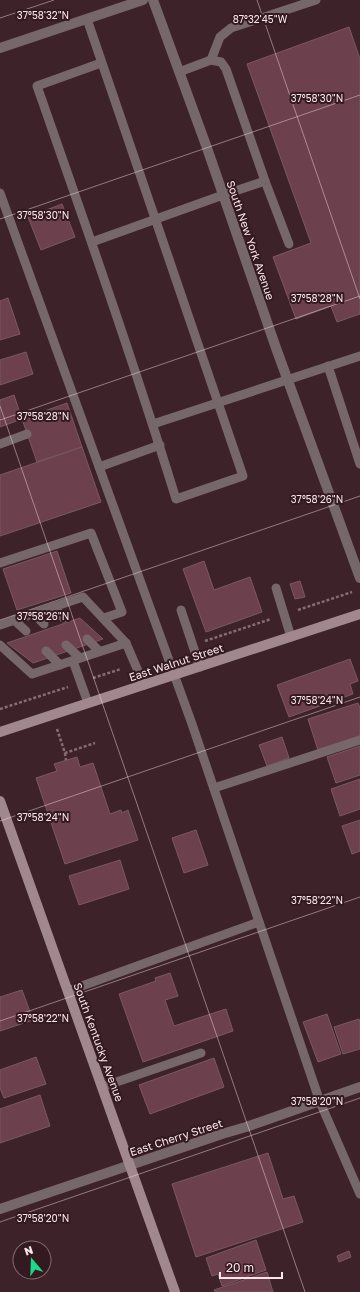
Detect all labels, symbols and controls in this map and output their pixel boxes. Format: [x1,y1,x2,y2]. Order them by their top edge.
text: 37°58'32"N [17,9,69,21]
text: 87°32'45"W [233,13,288,25]
text: 37°58'30"N [291,92,343,104]
street label: South New York Avenue [224,179,278,301]
text: 37°58'30"N [17,209,69,221]
text: 37°58'28"N [291,292,343,304]
text: 37°58'28"N [17,410,69,422]
text: 37°58'26"N [291,493,343,505]
text: 37°58'26"N [17,610,69,622]
street label: East Walnut Street [127,641,225,683]
text: 37°58'24"N [291,694,343,706]
text: 37°58'24"N [17,811,69,823]
text: 37°58'22"N [291,894,343,906]
street label: South Kentucky Avenue [71,981,127,1103]
text: 37°58'22"N [17,1012,69,1024]
text: 37°58'20"N [291,1095,343,1107]
street label: East Cherry Street [128,1116,224,1158]
text: 37°58'20"N [17,1212,69,1224]
north arrow [12,1240,52,1280]
text: N [23,1243,35,1258]
scale bar [220,1254,282,1280]
text: 20 m [226,1260,254,1275]

